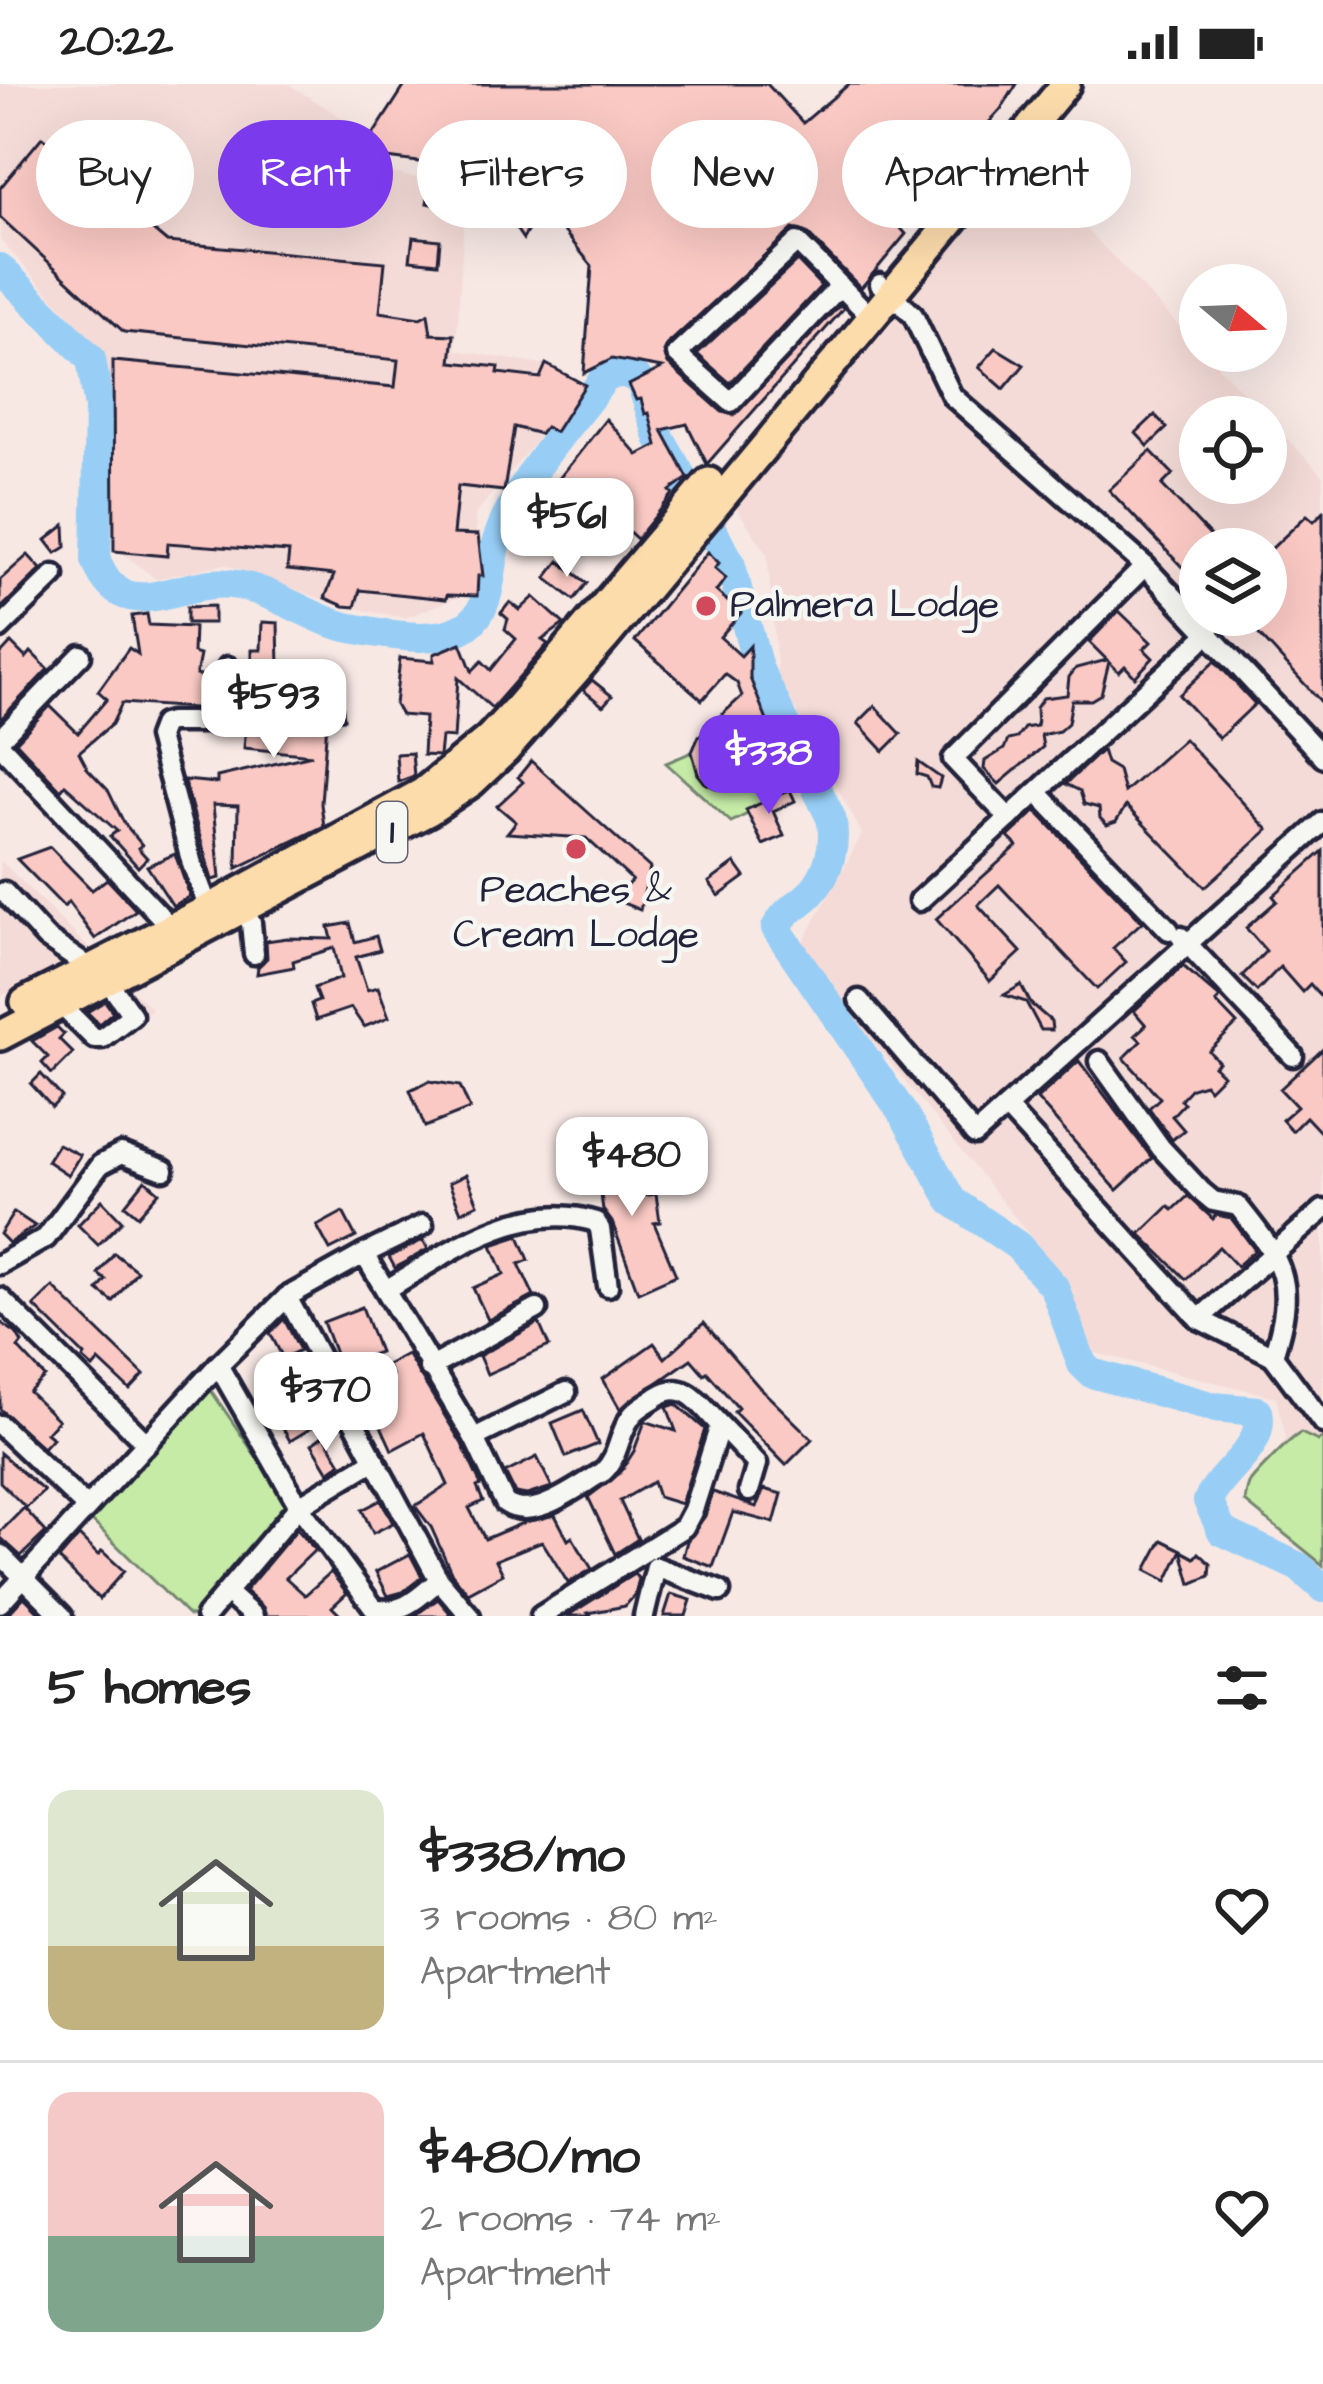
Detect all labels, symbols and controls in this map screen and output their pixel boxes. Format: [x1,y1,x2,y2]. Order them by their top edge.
text: 20:22 [60,11,173,73]
chip: Buy [36,120,194,228]
chip: Rent [218,120,393,228]
chip: Filters [417,120,627,228]
chip: New [651,120,818,228]
chip: Apartment [842,120,1131,228]
north arrow [1179,264,1287,372]
map controls [1179,264,1287,636]
button: locate [1179,396,1287,504]
pin: $561 [496,478,638,580]
text: $561 [528,490,606,544]
button: layers [1179,528,1287,636]
place label: Palmera Lodge [730,579,999,633]
marker: Palmera Lodge [693,593,719,619]
pin: $593 [203,659,345,761]
text: $593 [228,671,320,725]
pin: $338 [698,715,840,817]
text: $338 [726,727,812,781]
road number: 1 [377,802,407,862]
marker: Peaches & Cream Lodge [563,836,589,862]
place label: Peaches & Cream Lodge [453,864,699,963]
pin: $480 [561,1117,703,1219]
text: $480 [583,1129,681,1183]
pin: $370 [255,1352,397,1454]
text: $370 [281,1364,371,1418]
text: 5 homes [48,1653,251,1724]
icon: filters [1209,1655,1275,1721]
text: $338/mo [420,1821,625,1892]
icon: home [144,1838,288,1982]
icon: heart [1209,1877,1275,1943]
text: 3 rooms · 80 m² [420,1892,718,1946]
text: Apartment [420,1946,611,2000]
text: $480/mo [420,2122,640,2193]
icon: home [144,2140,288,2284]
icon: heart [1209,2179,1275,2245]
text: 2 rooms · 74 m² [420,2193,721,2247]
text: Apartment [420,2247,611,2301]

